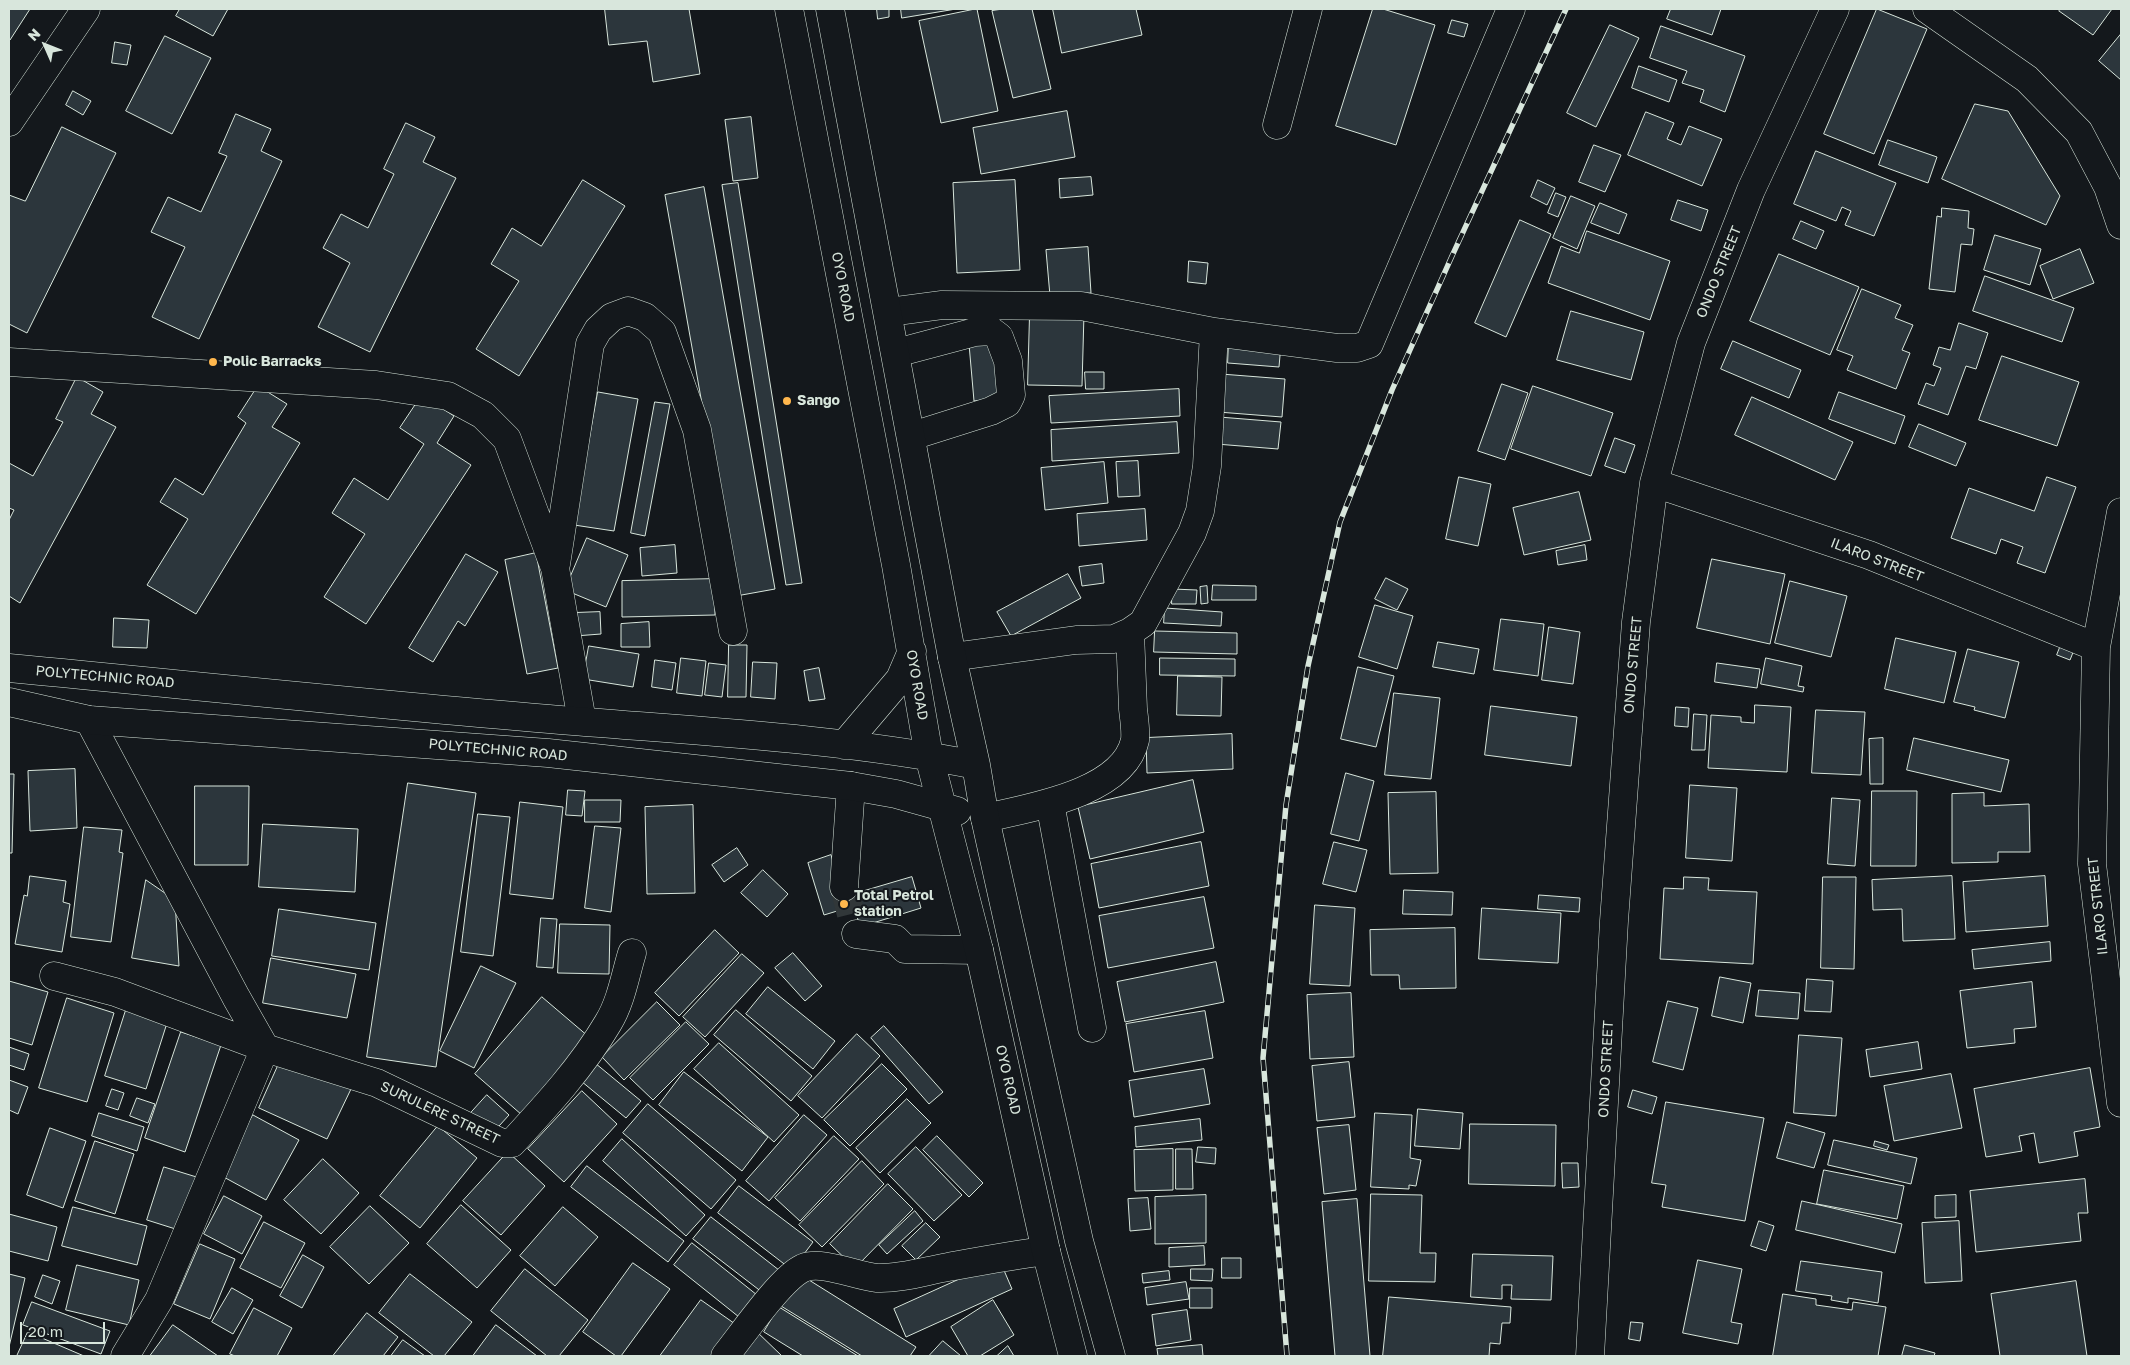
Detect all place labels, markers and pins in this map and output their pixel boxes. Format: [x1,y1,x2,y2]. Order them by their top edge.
place label: Polic Barracks [223,354,321,370]
marker: Polic Barracks [207,356,219,368]
place label: Sango [797,393,840,409]
marker: Sango [781,395,793,407]
place label: Total Petrol station [854,888,934,920]
marker: Total Petrol station [838,898,850,910]

